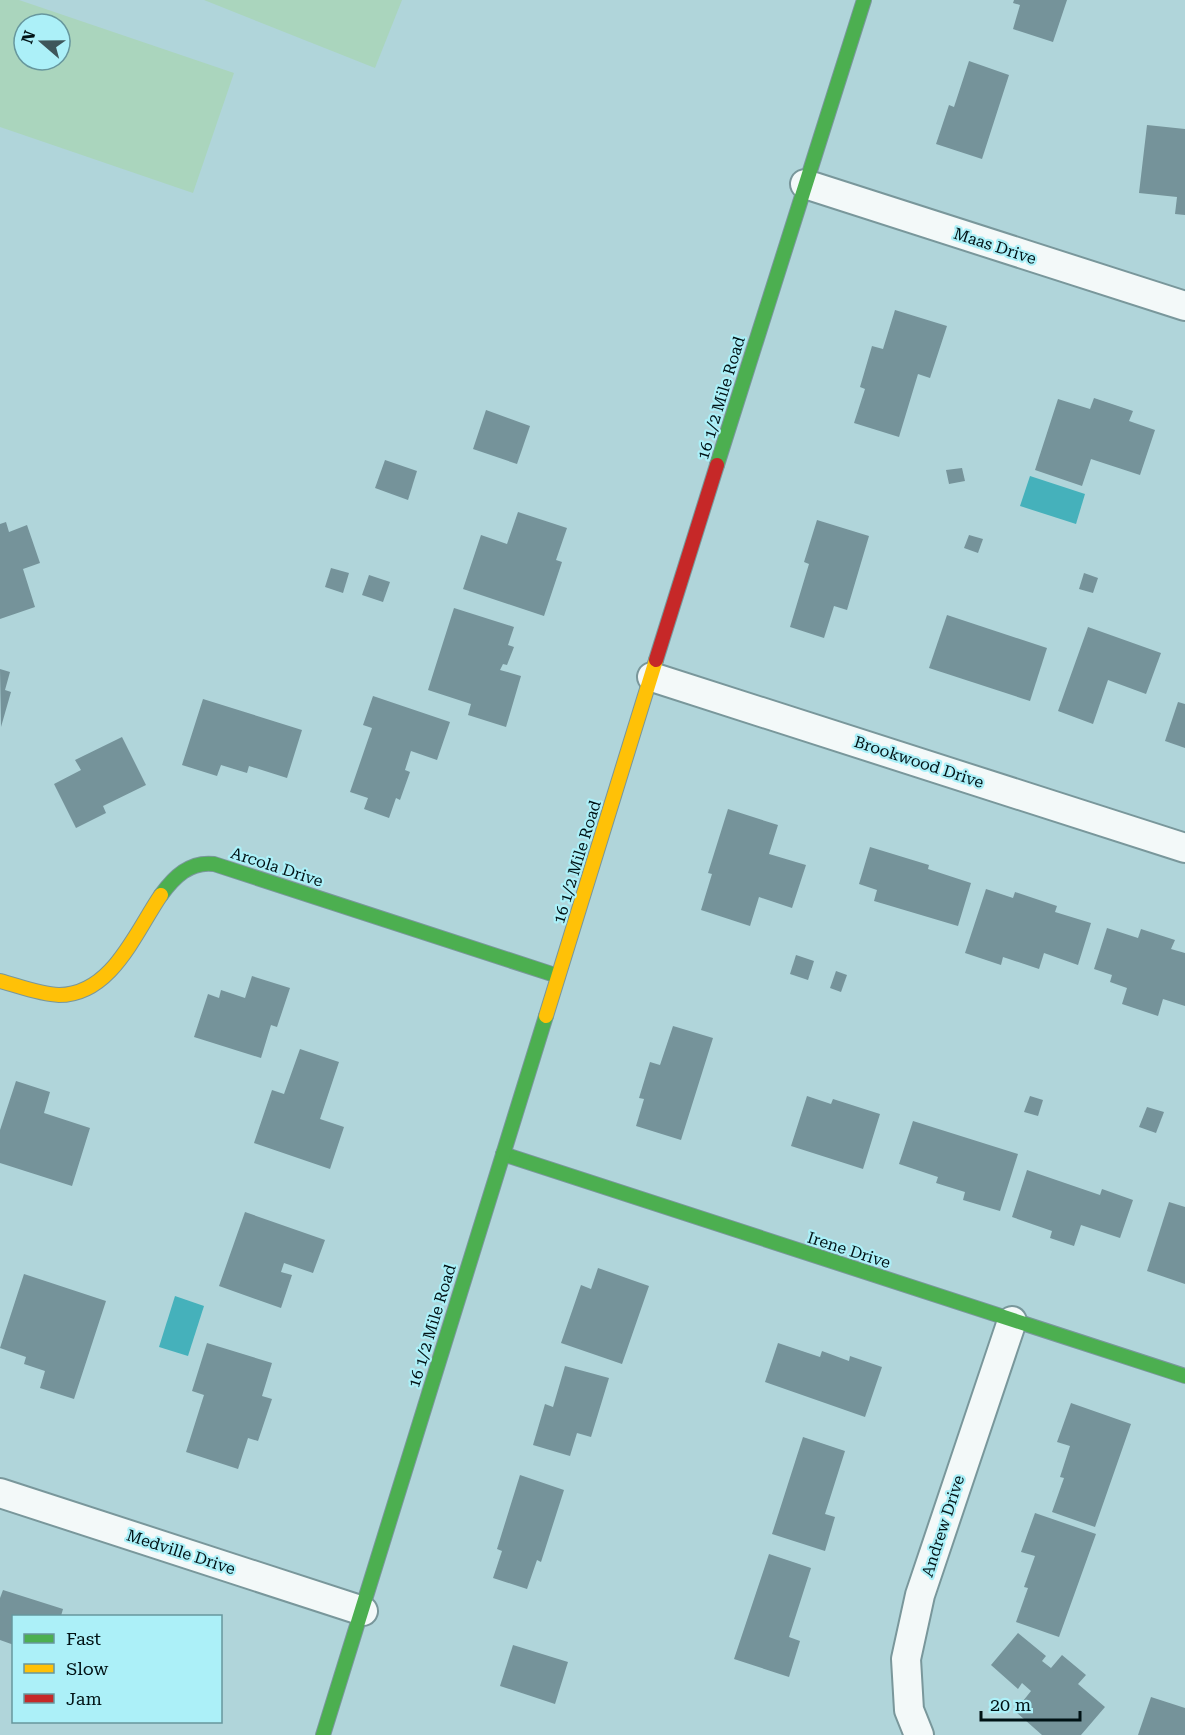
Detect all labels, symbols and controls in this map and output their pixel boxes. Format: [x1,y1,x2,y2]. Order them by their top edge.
north arrow [12,12,72,72]
text: N [17,28,39,46]
street label: Maas Drive [951,224,1039,268]
street label: 16 1/2 Mile Road [693,334,749,462]
street label: Brookwood Drive [852,732,987,792]
street label: 16 1/2 Mile Road [549,798,605,926]
street label: Arcola Drive [229,843,326,891]
street label: Irene Drive [805,1228,893,1272]
street label: 16 1/2 Mile Road [404,1262,460,1390]
street label: Andrew Drive [918,1473,968,1579]
street label: Medville Drive [124,1525,238,1579]
legend [12,1615,222,1723]
text: Fast [66,1628,101,1649]
text: Slow [66,1658,108,1679]
scale bar [981,1684,1080,1722]
text: Jam [66,1688,102,1709]
text: 20 m [990,1694,1031,1715]

